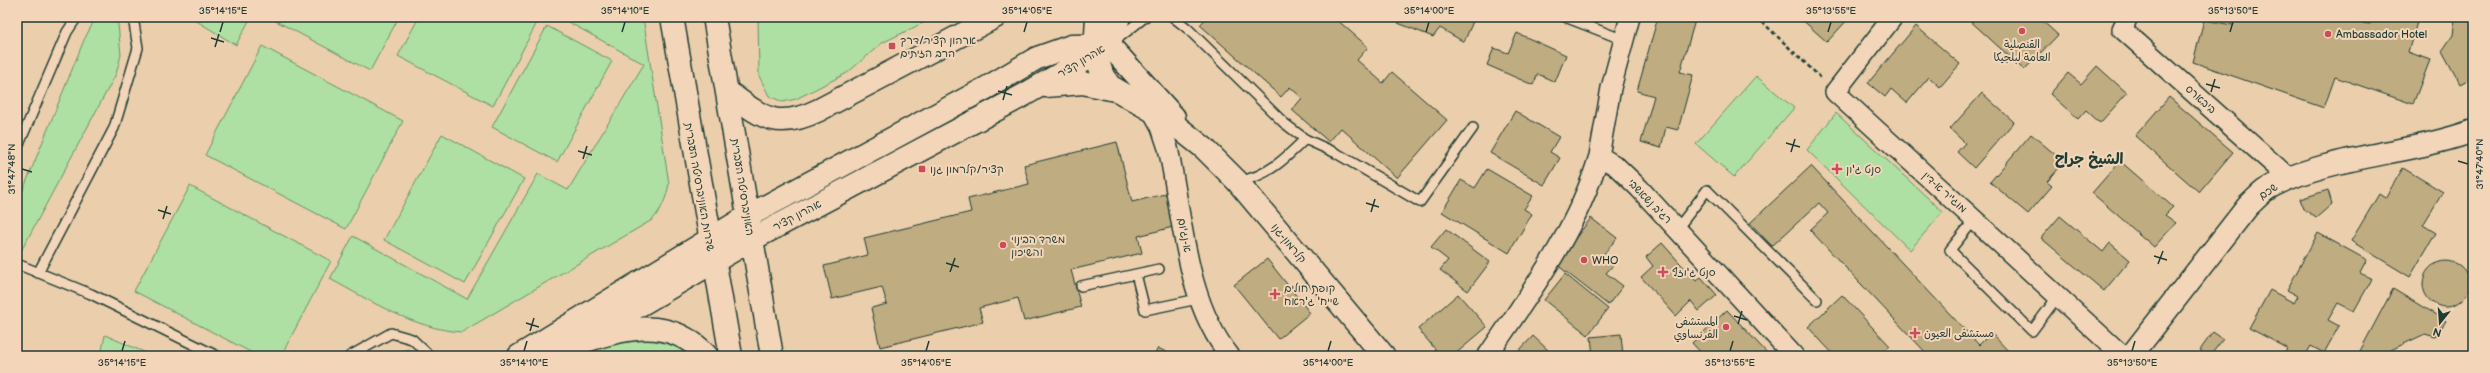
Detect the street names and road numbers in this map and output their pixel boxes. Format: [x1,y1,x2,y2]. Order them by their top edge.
street label: אהרון קציר [1055,42,1108,81]
street label: ביבארס [2183,82,2219,116]
street label: שדרות האוניברסיטה העברית [682,121,717,253]
street label: האוניברסיטה העברית [728,137,757,237]
street label: מוג'יר א-דין [1920,169,1970,216]
street label: רג'ב נשאשבי [1625,176,1674,226]
street label: שכם [2256,180,2281,202]
street label: אהרון קציר [771,197,824,234]
street label: א-נג'ום [1175,217,1194,254]
street label: קלרמון-גנו [1268,221,1309,266]

